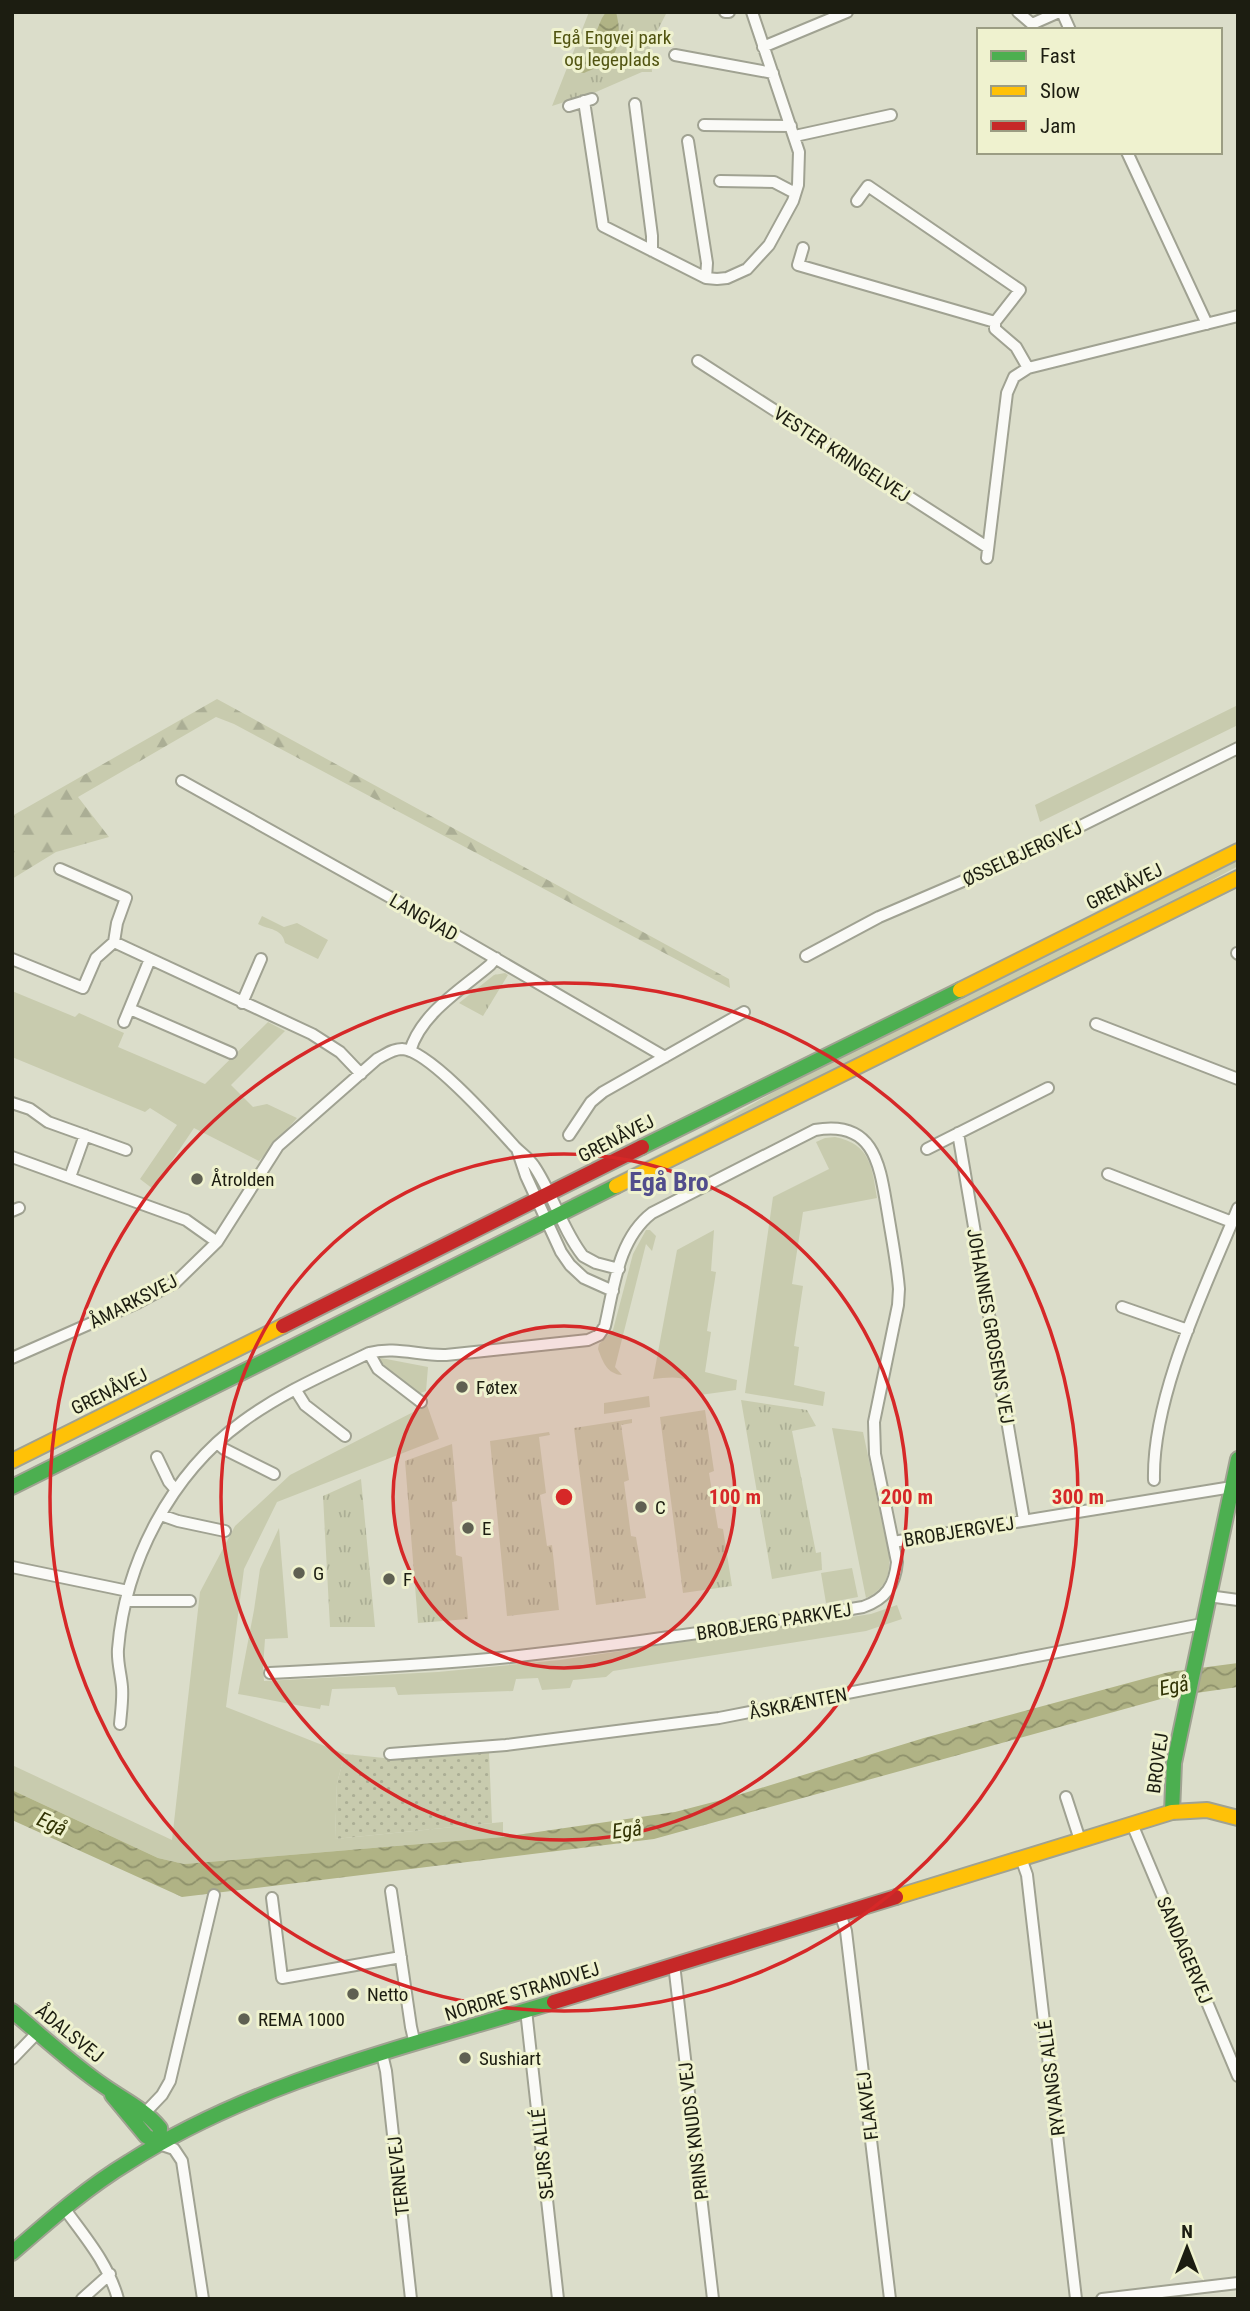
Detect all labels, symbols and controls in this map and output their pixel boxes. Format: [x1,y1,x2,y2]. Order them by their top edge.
park label: Egå Engvej park og legeplads [553,26,672,71]
legend [977,28,1222,154]
text: Fast [1040,44,1076,68]
text: Slow [1040,79,1080,103]
text: Jam [1040,114,1076,138]
street label: VESTER KRINGELVEJ [769,402,914,507]
street label: ØSSELBJERGVEJ [959,816,1086,891]
street label: GRENÅVEJ [1082,858,1166,915]
street label: LANGVAD [386,889,462,946]
street label: GRENÅVEJ [574,1110,658,1167]
district label: Egå Bro [629,1167,709,1197]
place label: Åtrolden [211,1168,274,1191]
marker: Åtrolden [189,1171,205,1187]
street label: JOHANNES GROSENS VEJ [962,1227,1019,1426]
street label: ÅMARKSVEJ [85,1269,181,1333]
street label: GRENÅVEJ [67,1363,151,1420]
place label: Føtex [476,1376,517,1399]
marker: Føtex [454,1379,470,1395]
centre of rings [552,1485,576,1509]
text: 100 m [709,1485,761,1509]
text: 200 m [881,1485,933,1509]
text: 300 m [1052,1485,1104,1509]
place label: C [655,1496,666,1519]
marker: C [633,1499,649,1515]
street label: BROBJERGVEJ [902,1511,1016,1552]
place label: E [482,1517,491,1540]
marker: E [460,1520,476,1536]
place label: G [313,1562,324,1585]
marker: G [291,1565,307,1581]
place label: F [403,1568,412,1591]
marker: F [381,1571,397,1587]
street label: BROBJERG PARKVEJ [695,1598,853,1645]
water label: Egå [1157,1671,1191,1701]
street label: ÅSKRÆNTEN [747,1683,849,1724]
street label: BROVEJ [1142,1731,1173,1795]
water label: Egå [34,1807,70,1841]
water label: Egå [611,1816,643,1844]
street label: SANDAGERVEJ [1152,1893,1217,2007]
street label: NORDRE STRANDVEJ [442,1957,602,2026]
place label: Netto [367,1983,408,2006]
marker: Netto [345,1986,361,2002]
street label: ÅDALSVEJ [31,1999,108,2068]
place label: REMA 1000 [258,2008,345,2031]
marker: REMA 1000 [236,2011,252,2027]
street label: RYVANGS ALLÉ [1033,2019,1070,2137]
place label: Sushiart [479,2047,541,2070]
marker: Sushiart [457,2050,473,2066]
street label: PRINS KNUDS VEJ [674,2061,713,2201]
street label: FLAKVEJ [852,2070,883,2142]
street label: SEJRS ALLÉ [526,2107,559,2201]
street label: TERNEVEJ [383,2135,414,2217]
north arrow [1152,2213,1222,2283]
text: N [1181,2220,1193,2243]

